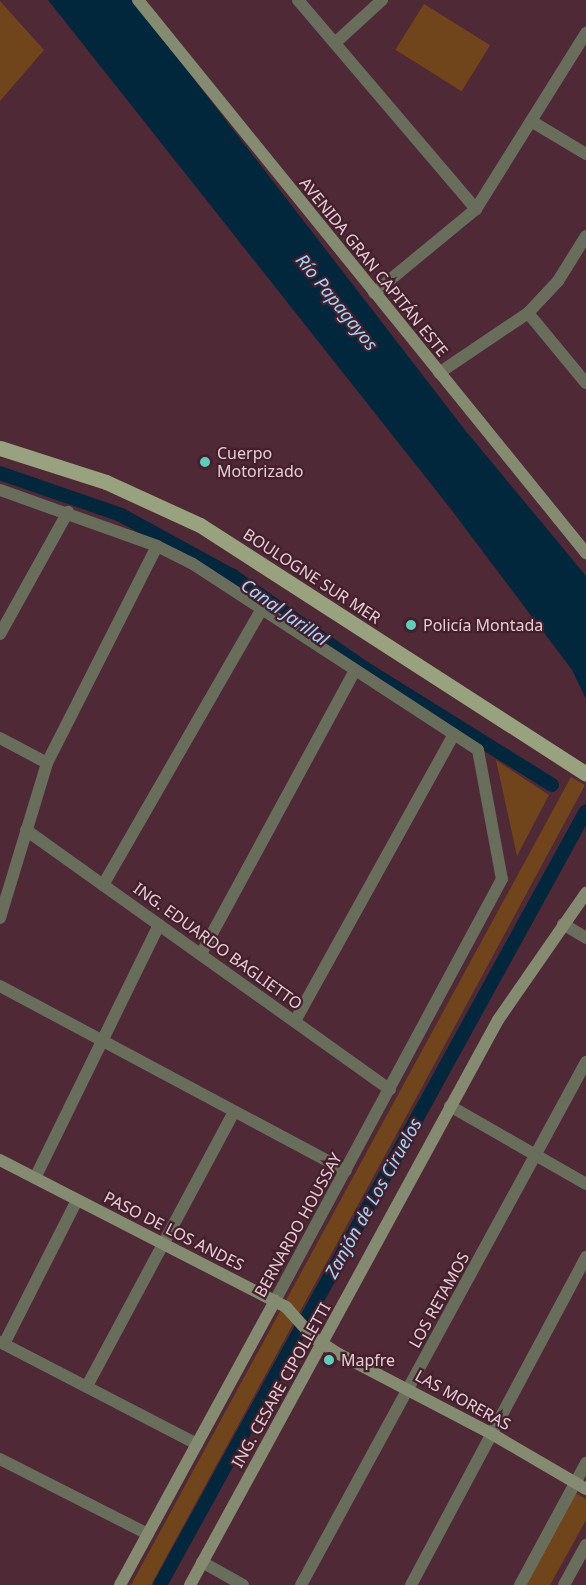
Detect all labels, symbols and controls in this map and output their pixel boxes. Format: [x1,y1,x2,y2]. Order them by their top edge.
street label: AVENIDA GRAN CAPITÁN ESTE [296,174,452,360]
water label: Río Papagayos [292,249,382,355]
place label: Cuerpo Motorizado [217,443,303,481]
marker: Cuerpo Motorizado [198,455,212,469]
street label: BOULOGNE SUR MER [240,524,384,628]
water label: Canal Jarillal [237,574,333,650]
place label: Policía Montada [423,615,543,635]
marker: Policía Montada [404,618,418,632]
street label: ING. EDUARDO BAGLIETTO [130,879,306,1013]
water label: Zanjón de Los Ciruelos [320,1114,426,1282]
street label: BERNARDO HOUSSAY [250,1150,346,1300]
street label: PASO DE LOS ANDES [101,1187,247,1275]
street label: LOS RETAMOS [405,1249,473,1351]
street label: ING. CESARE CIPOLLETTI [228,1299,334,1471]
place label: Mapfre [341,1350,395,1370]
marker: Mapfre [322,1353,336,1367]
street label: LAS MORERAS [412,1366,514,1434]

